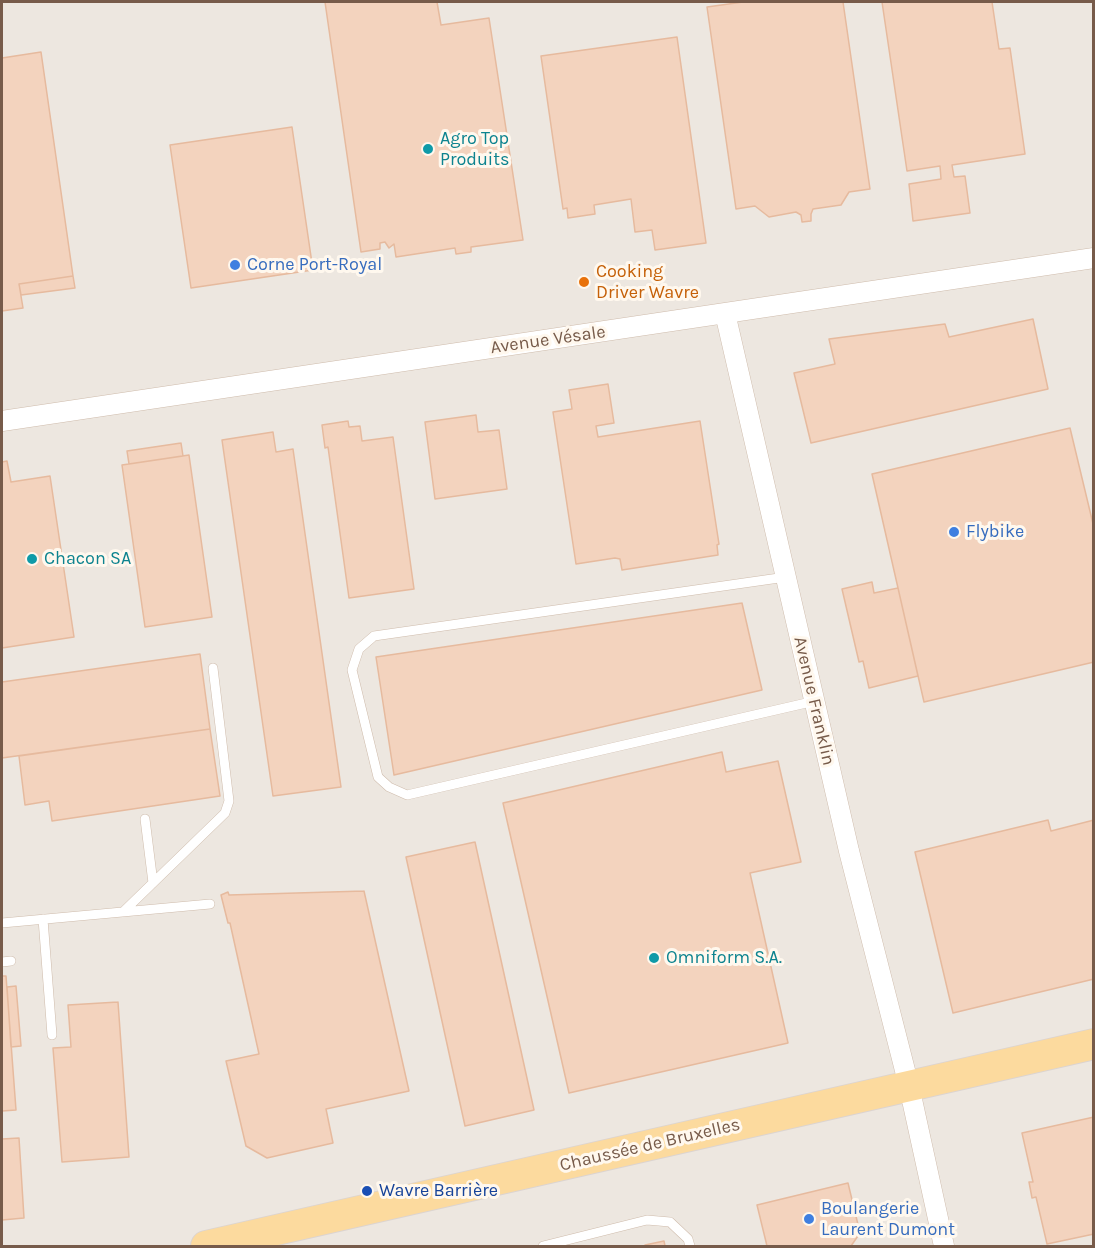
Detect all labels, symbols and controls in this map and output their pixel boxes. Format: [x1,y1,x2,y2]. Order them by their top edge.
place label: Agro Top Produits [440,128,509,170]
marker: Agro Top Produits [421,142,435,156]
place label: Corne Port-Royal [247,254,382,276]
marker: Corne Port-Royal [228,258,242,272]
place label: Cooking Driver Wavre [596,261,699,304]
marker: Cooking Driver Wavre [577,275,591,289]
street label: Avenue Vésale [489,321,607,359]
place label: Flybike [966,521,1024,543]
marker: Flybike [947,525,961,539]
place label: Chacon SA [44,548,131,570]
marker: Chacon SA [25,552,39,566]
street label: Avenue Franklin [789,634,839,768]
place label: Omniform S.A. [666,947,782,969]
marker: Omniform S.A. [647,951,661,965]
street label: Chaussée de Bruxelles [558,1114,742,1176]
place label: Wavre Barrière [379,1180,498,1202]
marker: Wavre Barrière [360,1184,374,1198]
place label: Boulangerie Laurent Dumont [821,1198,955,1240]
marker: Boulangerie Laurent Dumont [802,1212,816,1226]

